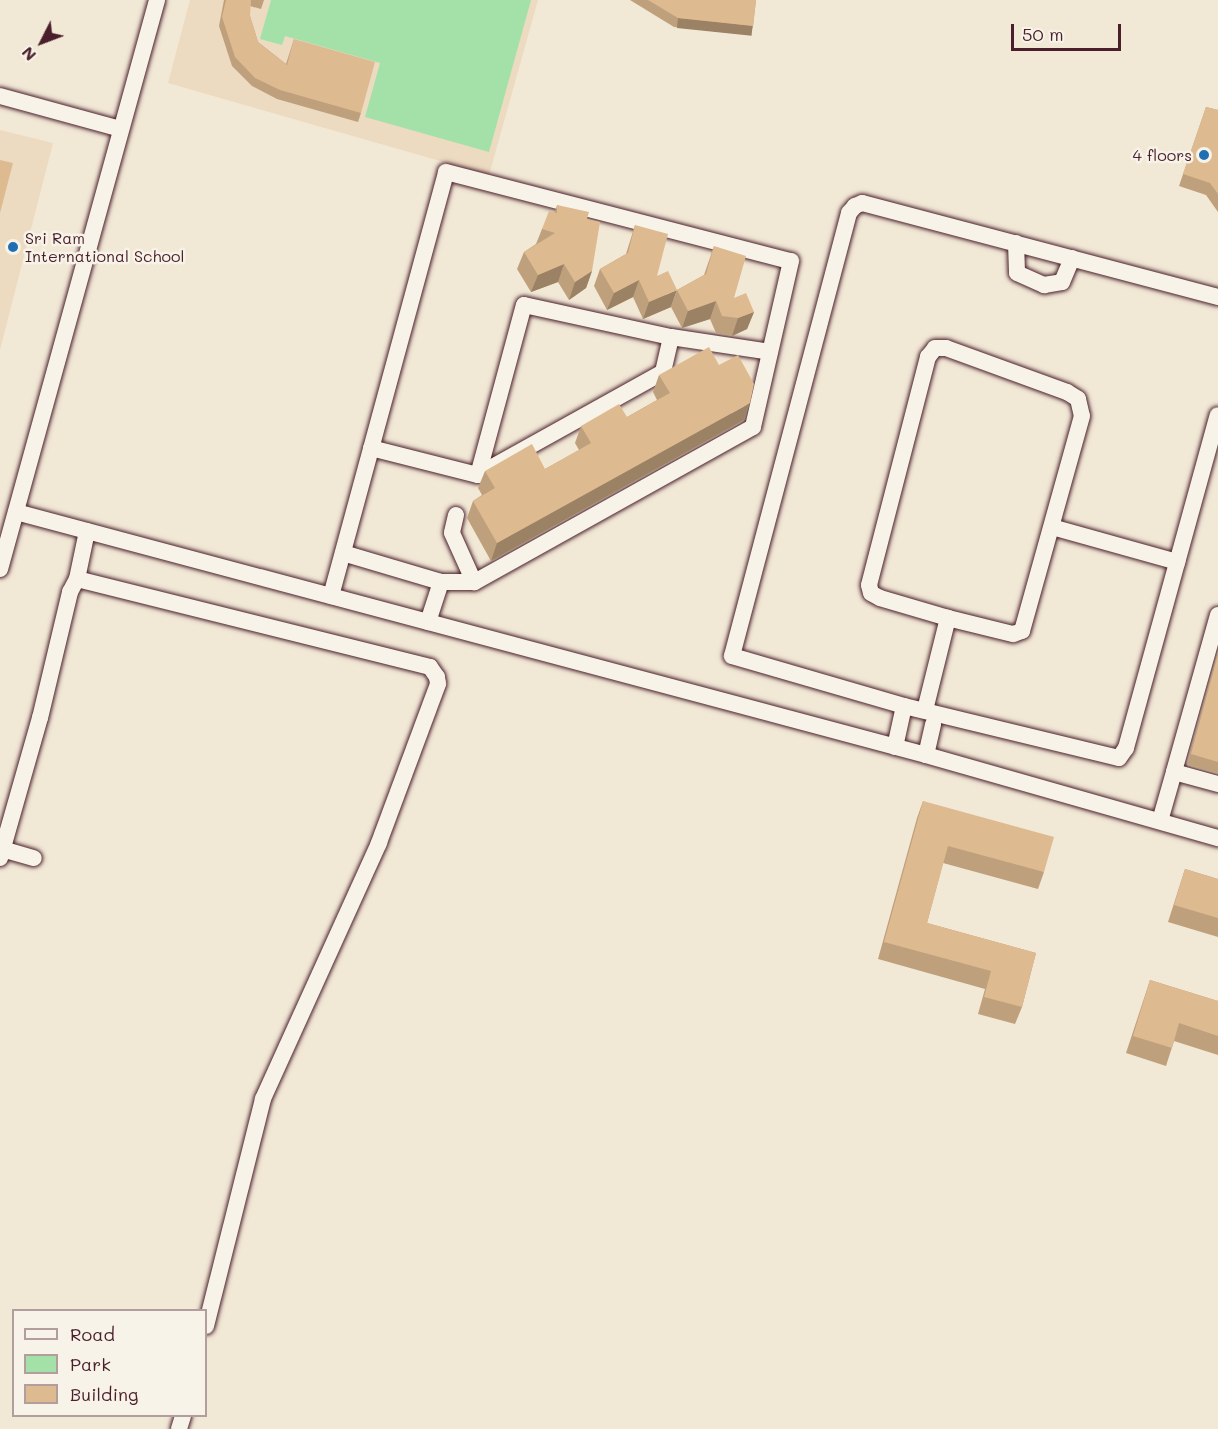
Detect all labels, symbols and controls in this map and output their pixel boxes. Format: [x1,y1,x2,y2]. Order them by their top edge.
north arrow [12,12,72,72]
scale bar [1014,12,1124,50]
text: 50 m [1022,22,1064,46]
text: N [16,43,40,66]
place label: 4 floors [1132,145,1192,165]
marker: 4 floors [1197,148,1211,162]
place label: Sri Ram International School [25,228,185,266]
marker: Sri Ram International School [6,240,20,254]
legend [12,1309,207,1417]
text: Road [70,1322,115,1346]
text: Park [70,1352,111,1376]
text: Building [70,1382,138,1406]

